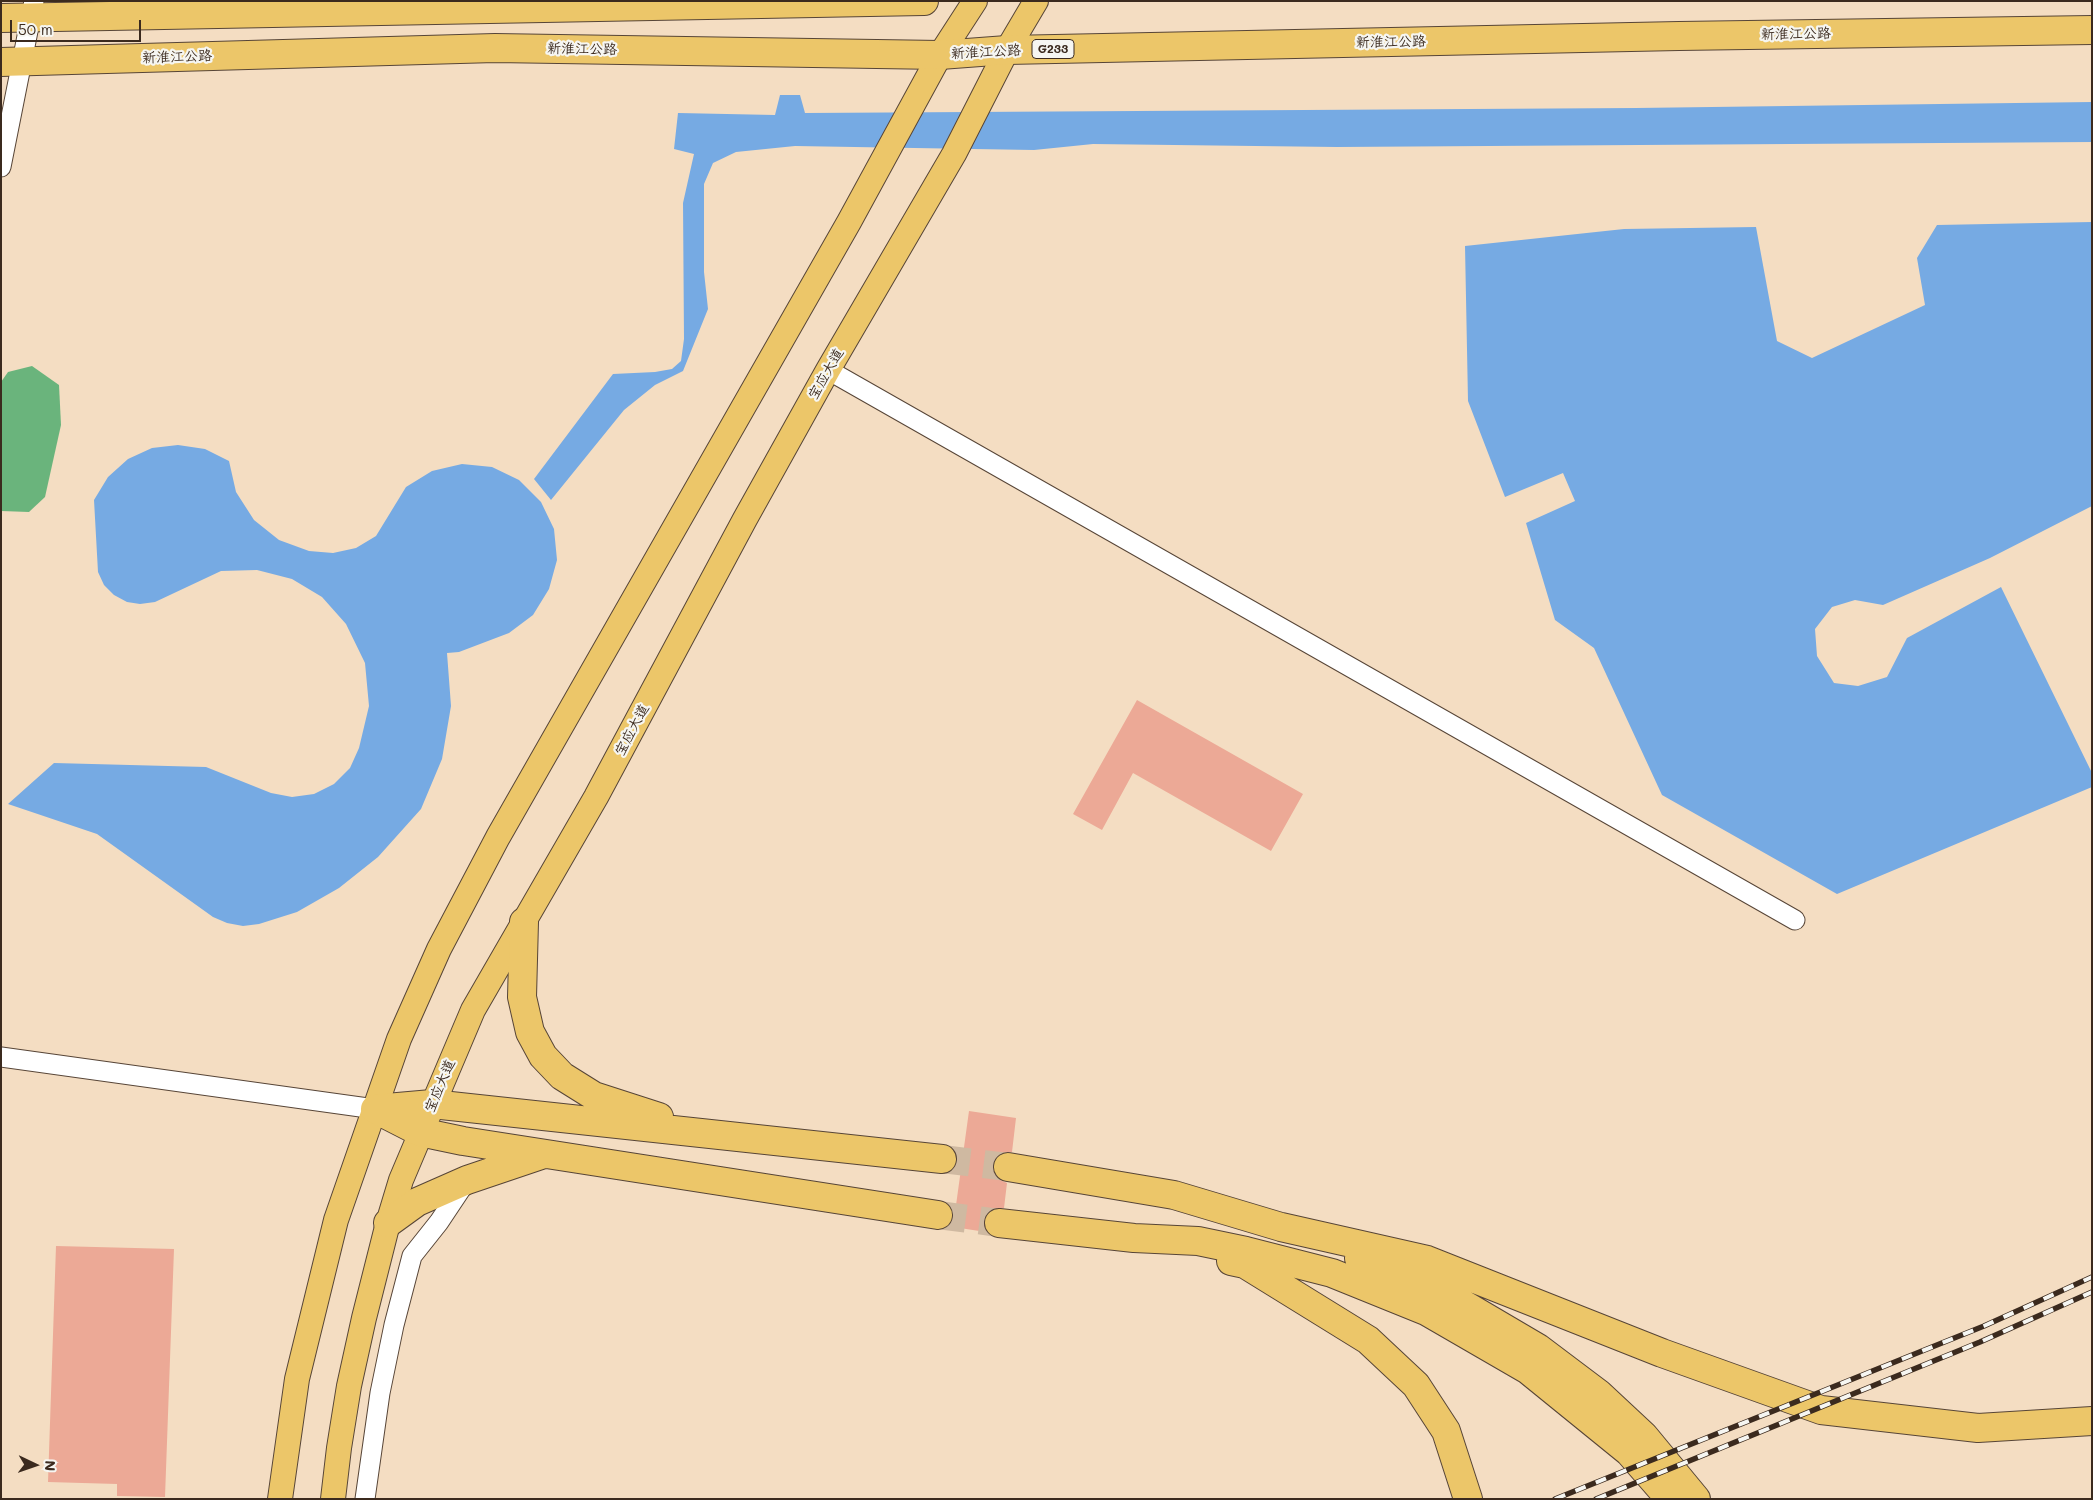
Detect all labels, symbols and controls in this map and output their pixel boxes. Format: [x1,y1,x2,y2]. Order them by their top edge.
scale bar [12,10,144,42]
text: 50 m [18,19,53,39]
street label: 新淮江公路 [1761,25,1831,43]
street label: 新淮江公路 [1356,33,1426,51]
street label: 新淮江公路 [547,40,617,58]
road number: G233 [1032,40,1074,59]
street label: 新淮江公路 [951,42,1021,62]
street label: 新淮江公路 [142,47,212,67]
street label: 宝应大道 [805,346,847,402]
street label: 宝应大道 [611,701,653,759]
street label: 宝应大道 [421,1057,459,1115]
north arrow [10,1440,60,1490]
text: N [41,1460,60,1472]

